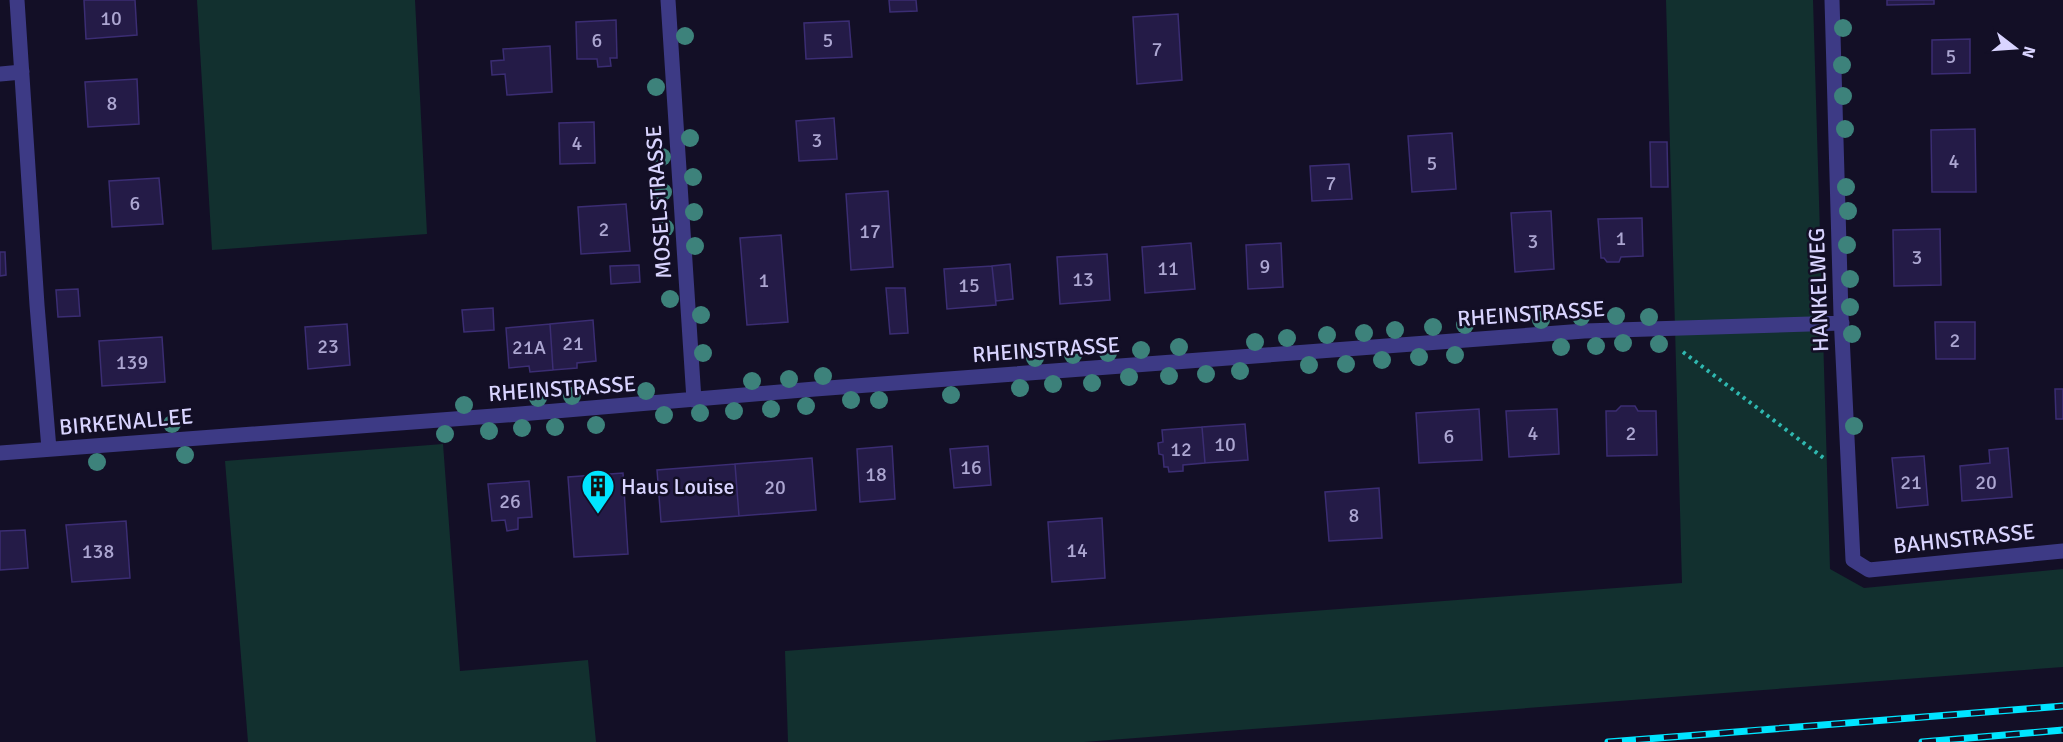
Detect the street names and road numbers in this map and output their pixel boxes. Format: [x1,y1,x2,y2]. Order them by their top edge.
street label: MOSELSTRASSE [640,124,677,280]
street label: HANKELWEG [1803,227,1834,353]
street label: RHEINSTRASSE [1456,295,1606,332]
street label: RHEINSTRASSE [971,331,1121,368]
street label: RHEINSTRASSE [487,370,637,407]
street label: BIRKENALLEE [58,402,194,441]
street label: BAHNSTRASSE [1892,518,2036,559]

